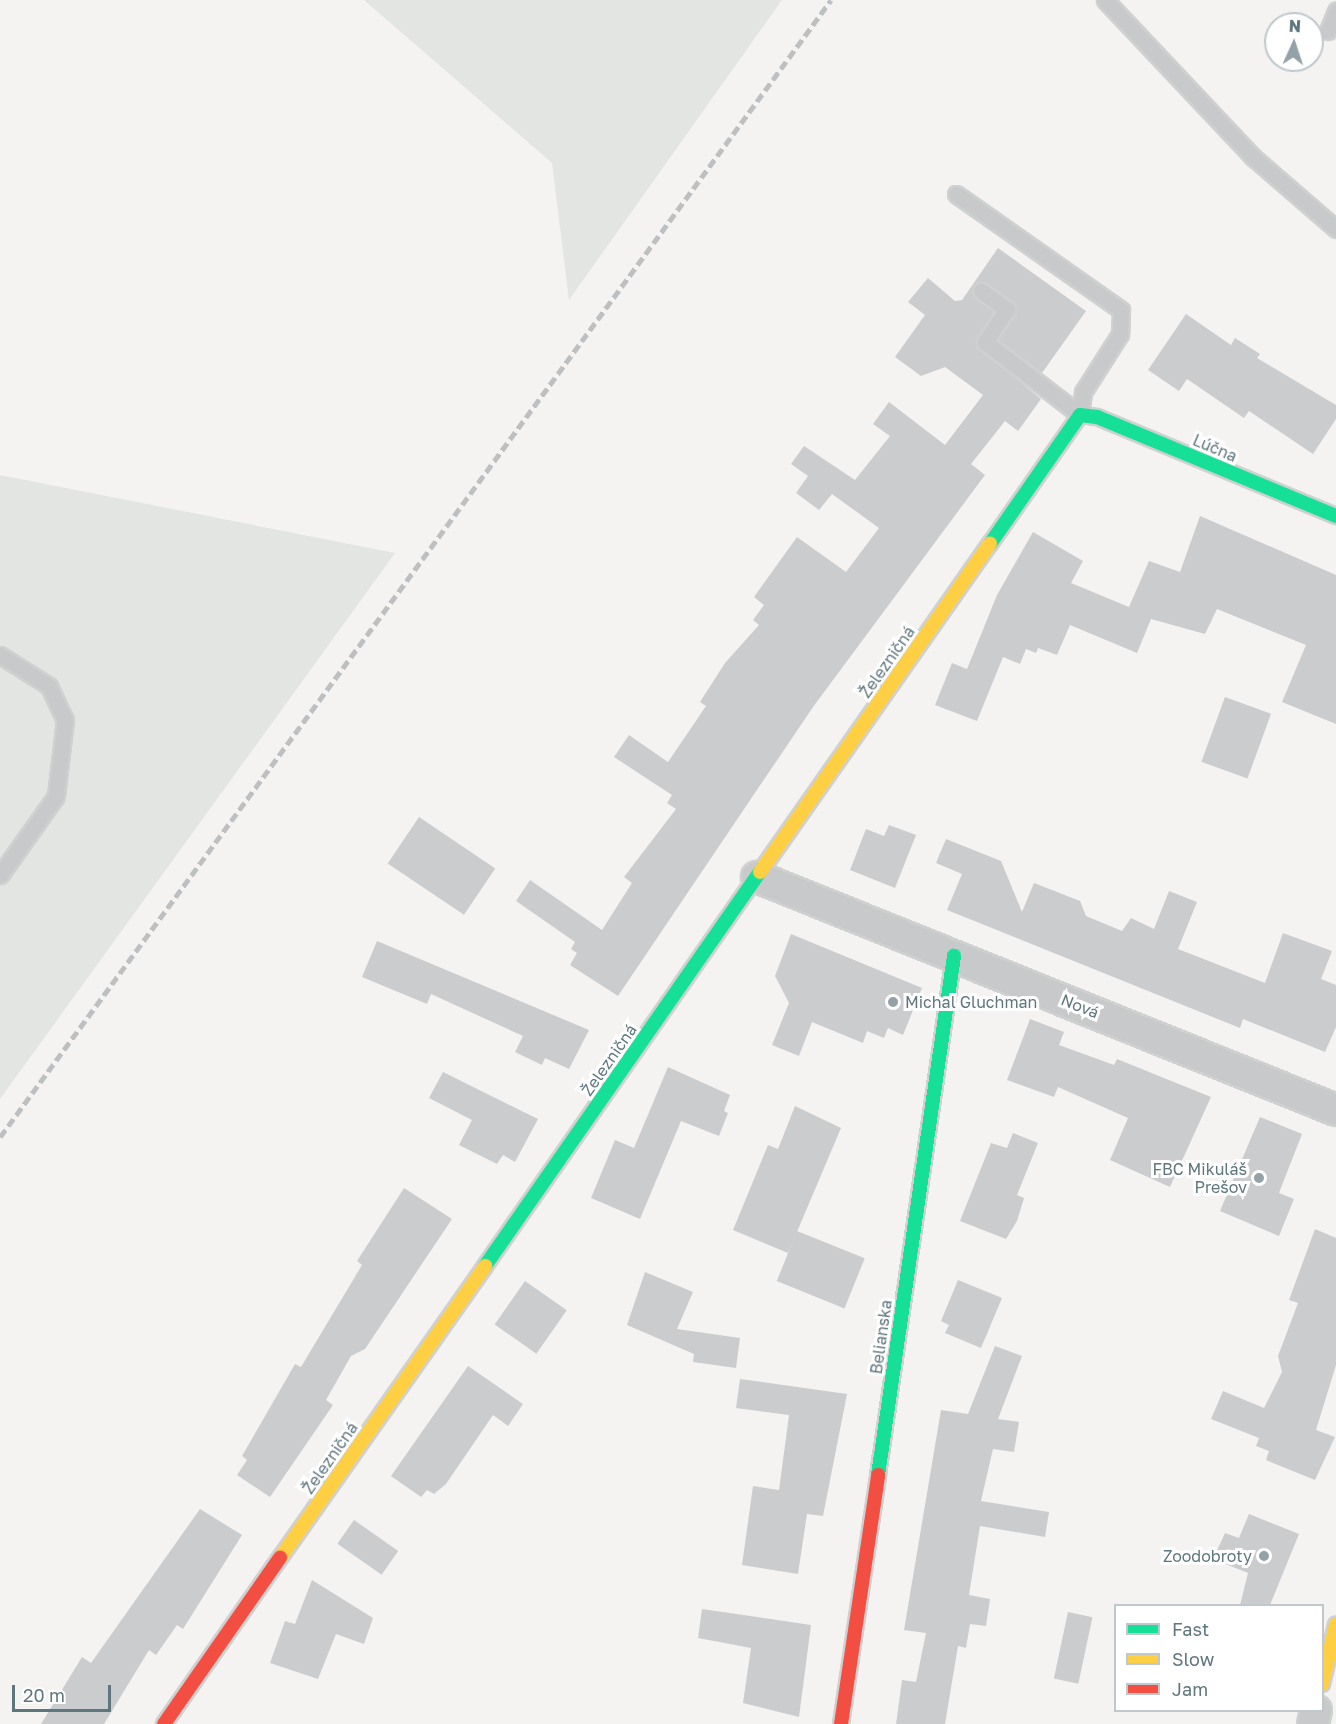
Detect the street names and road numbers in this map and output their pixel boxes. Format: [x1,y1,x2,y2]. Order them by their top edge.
street label: Lúčna [1190,430,1240,466]
street label: Železničná [855,623,919,701]
street label: Nová [1058,990,1102,1022]
street label: Železničná [577,1021,641,1099]
street label: Belianska [866,1299,896,1375]
street label: Železničná [298,1419,362,1497]

